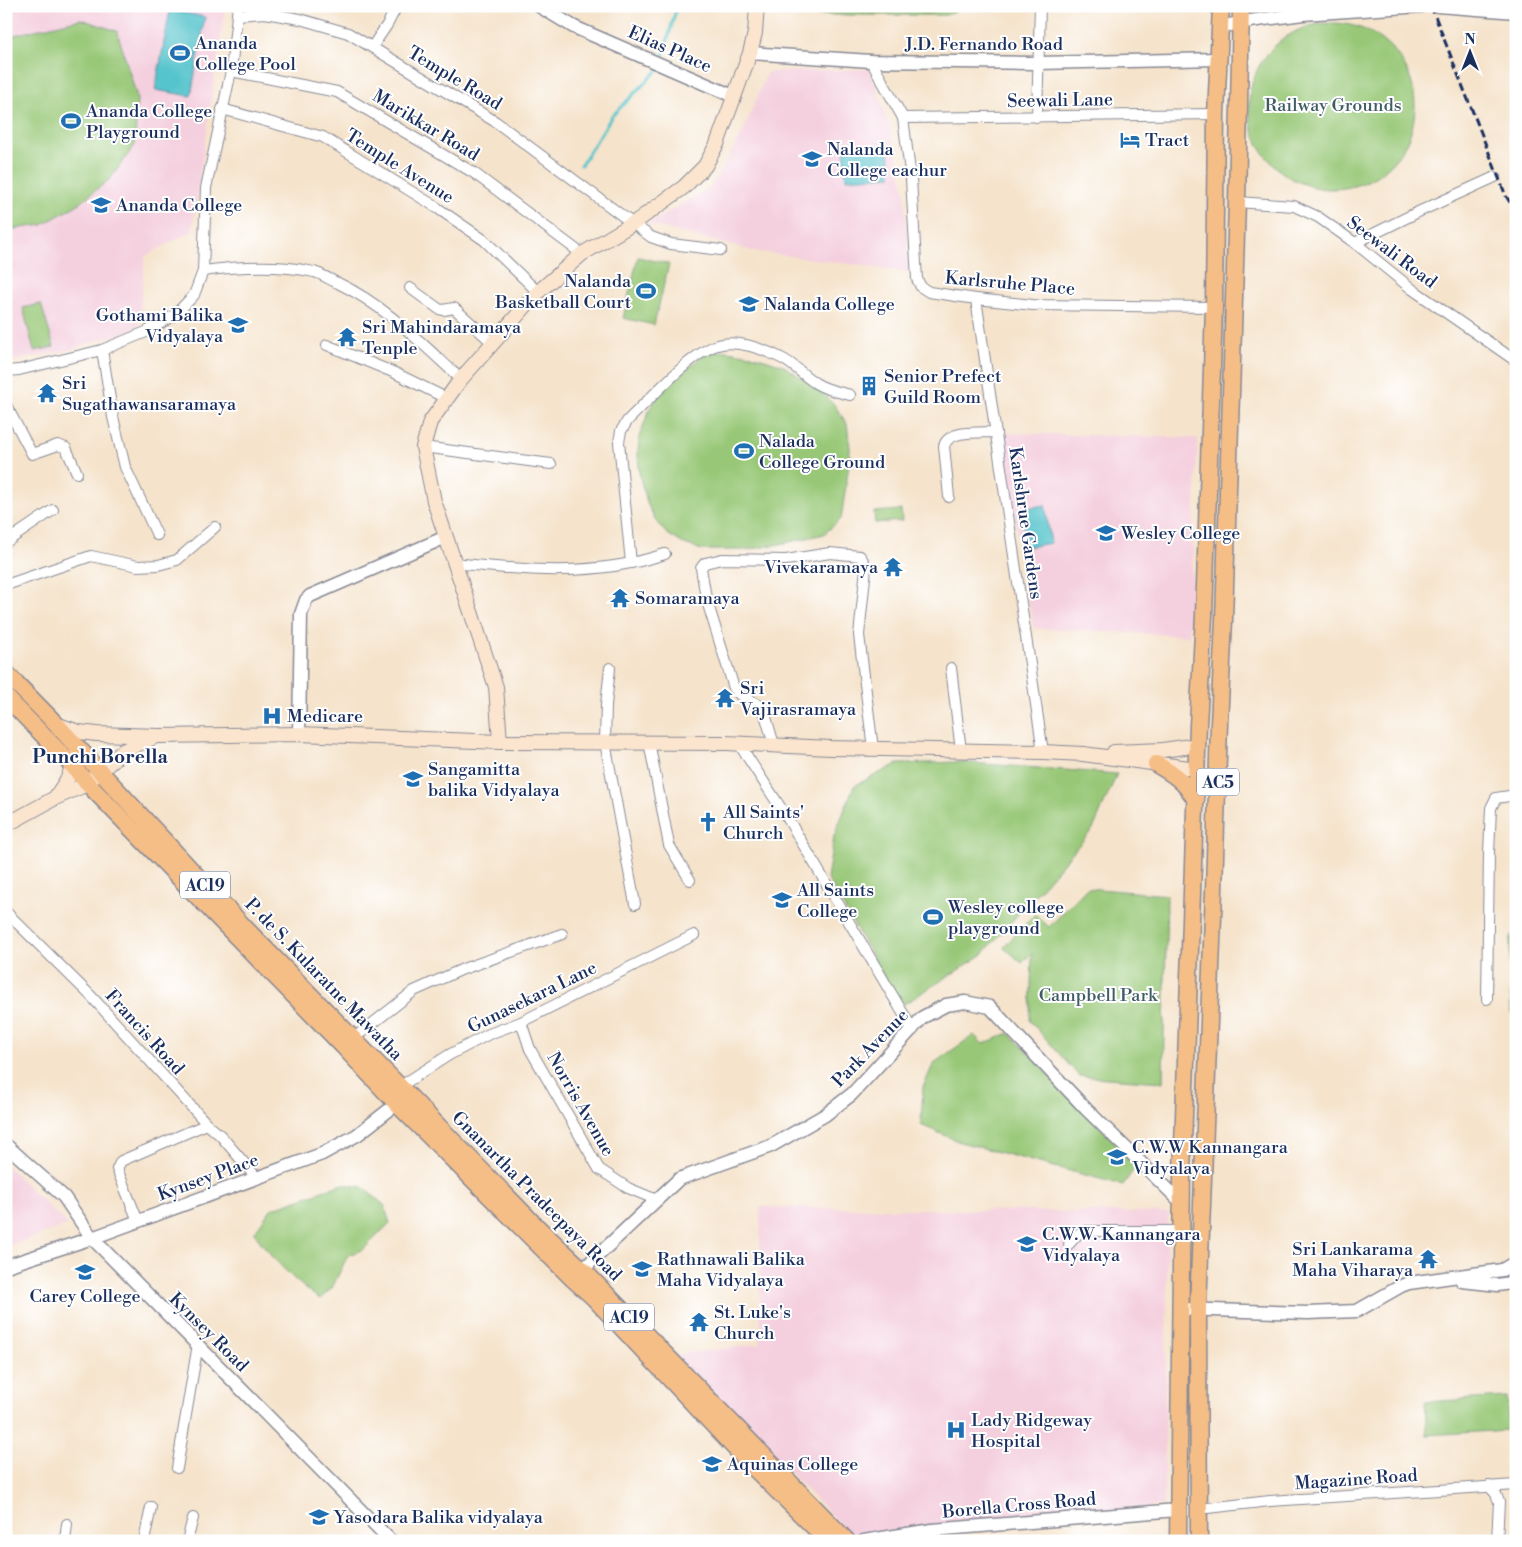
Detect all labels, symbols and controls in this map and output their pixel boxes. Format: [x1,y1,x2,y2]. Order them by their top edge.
street label: Elias Place [624,21,715,78]
north arrow [1444,28,1494,78]
text: N [1464,31,1476,49]
place label: Ananda College Pool [194,32,296,76]
street label: J.D. Fernando Road [904,33,1064,56]
street label: Temple Road [403,41,507,116]
sports icon: Ananda College Pool [169,42,191,64]
street label: Marikkar Road [368,84,484,167]
street label: Seewali Lane [1007,88,1113,113]
park label: Railway Grounds [1264,94,1402,117]
place label: Ananda College Playground [85,100,212,144]
sports icon: Ananda College Playground [60,110,82,132]
street label: Temple Avenue [341,124,458,209]
hotel icon: Tract [1119,129,1141,151]
place label: Tract [1145,129,1190,152]
place label: Nalanda College eachur [827,138,947,182]
school or university icon: Nalanda College eachur [801,148,823,170]
school or university icon: Ananda College [90,194,112,216]
place label: Ananda College [115,194,242,217]
street label: Seewali Road [1342,211,1442,294]
street label: Karlsruhe Place [944,266,1076,301]
place label: Nalanda Basketball Court [494,270,632,314]
sports icon: Nalanda Basketball Court [635,280,657,302]
school or university icon: Nalanda College [738,293,760,315]
place label: Nalanda College [764,293,895,316]
place label: Gothami Balika Vidyalaya [96,304,224,348]
school or university icon: Gothami Balika Vidyalaya [227,314,249,336]
place label: Sri Mahindaramaya Tenple [362,316,522,360]
temple icon: Sri Mahindaramaya Tenple [336,326,358,348]
place label: Senior Prefect Guild Room [884,365,1002,409]
place label: Sri Sugathawansaramaya [62,372,237,416]
building icon: Senior Prefect Guild Room [858,375,880,397]
temple icon: Sri Sugathawansaramaya [36,382,58,404]
place label: Nalada College Ground [759,430,886,474]
sports icon: Nalada College Ground [733,440,755,462]
street label: Karlshrue Gardens [1003,445,1048,601]
school or university icon: Wesley College [1095,522,1117,544]
place label: Wesley College [1120,522,1240,545]
place label: Vivekaramaya [763,556,879,579]
temple icon: Vivekaramaya [882,556,904,578]
temple icon: Somaramaya [609,587,631,609]
place label: Somaramaya [635,587,741,610]
place label: Sri Vajirasramaya [739,677,857,721]
temple icon: Sri Vajirasramaya [714,687,736,709]
hospital icon: Medicare [261,705,283,727]
place label: Medicare [287,705,363,728]
district label: Punchi Borella [32,745,168,769]
place label: Sangamitta balika Vidyalaya [428,758,560,802]
school or university icon: Sangamitta balika Vidyalaya [402,768,424,790]
road number: AC5 [1197,769,1239,796]
place label: All Saints' Church [722,801,804,845]
church icon: All Saints' Church [697,811,719,833]
road number: AC19 [180,872,230,898]
place label: All Saints College [796,879,874,923]
school or university icon: All Saints College [771,889,793,911]
street label: P. de S. Kularatne Mawatha [240,893,408,1066]
place label: Wesley college playground [947,896,1064,940]
sports icon: Wesley college playground [922,906,944,928]
street label: Gunasekara Lane [464,956,601,1039]
park label: Campbell Park [1039,984,1159,1007]
street label: Francis Road [100,985,190,1081]
street label: Park Avenue [827,1004,914,1092]
street label: Norris Avenue [541,1048,620,1160]
street label: Gnanartha Pradeepaya Road [447,1106,627,1287]
place label: C.W.W Kannangara Vidyalaya [1131,1136,1289,1180]
school or university icon: C.W.W Kannangara Vidyalaya [1106,1146,1128,1168]
street label: Kynsey Place [154,1149,262,1206]
place label: C.W.W. Kannangara Vidyalaya [1041,1223,1202,1267]
school or university icon: C.W.W. Kannangara Vidyalaya [1016,1233,1038,1255]
place label: Sri Lankarama Maha Viharaya [1292,1238,1414,1282]
place label: Rathnawali Balika Maha Vidyalaya [657,1248,806,1292]
temple icon: Sri Lankarama Maha Viharaya [1417,1248,1439,1270]
school or university icon: Rathnawali Balika Maha Vidyalaya [631,1258,653,1280]
school or university icon: Carey College [74,1261,96,1283]
place label: Carey College [29,1285,141,1308]
street label: Kynsey Road [164,1288,254,1377]
place label: St. Luke's Church [714,1301,791,1345]
road number: AC19 [604,1304,654,1330]
temple icon: St. Luke's Church [688,1311,710,1333]
place label: Lady Ridgeway Hospital [971,1409,1092,1453]
hospital icon: Lady Ridgeway Hospital [945,1419,967,1441]
school or university icon: Aquinas College [701,1453,723,1475]
place label: Aquinas College [726,1453,858,1476]
street label: Magazine Road [1294,1464,1419,1495]
street label: Borella Cross Road [940,1487,1098,1524]
school or university icon: Yasodara Balika vidyalaya [308,1506,330,1528]
place label: Yasodara Balika vidyalaya [333,1506,544,1529]

